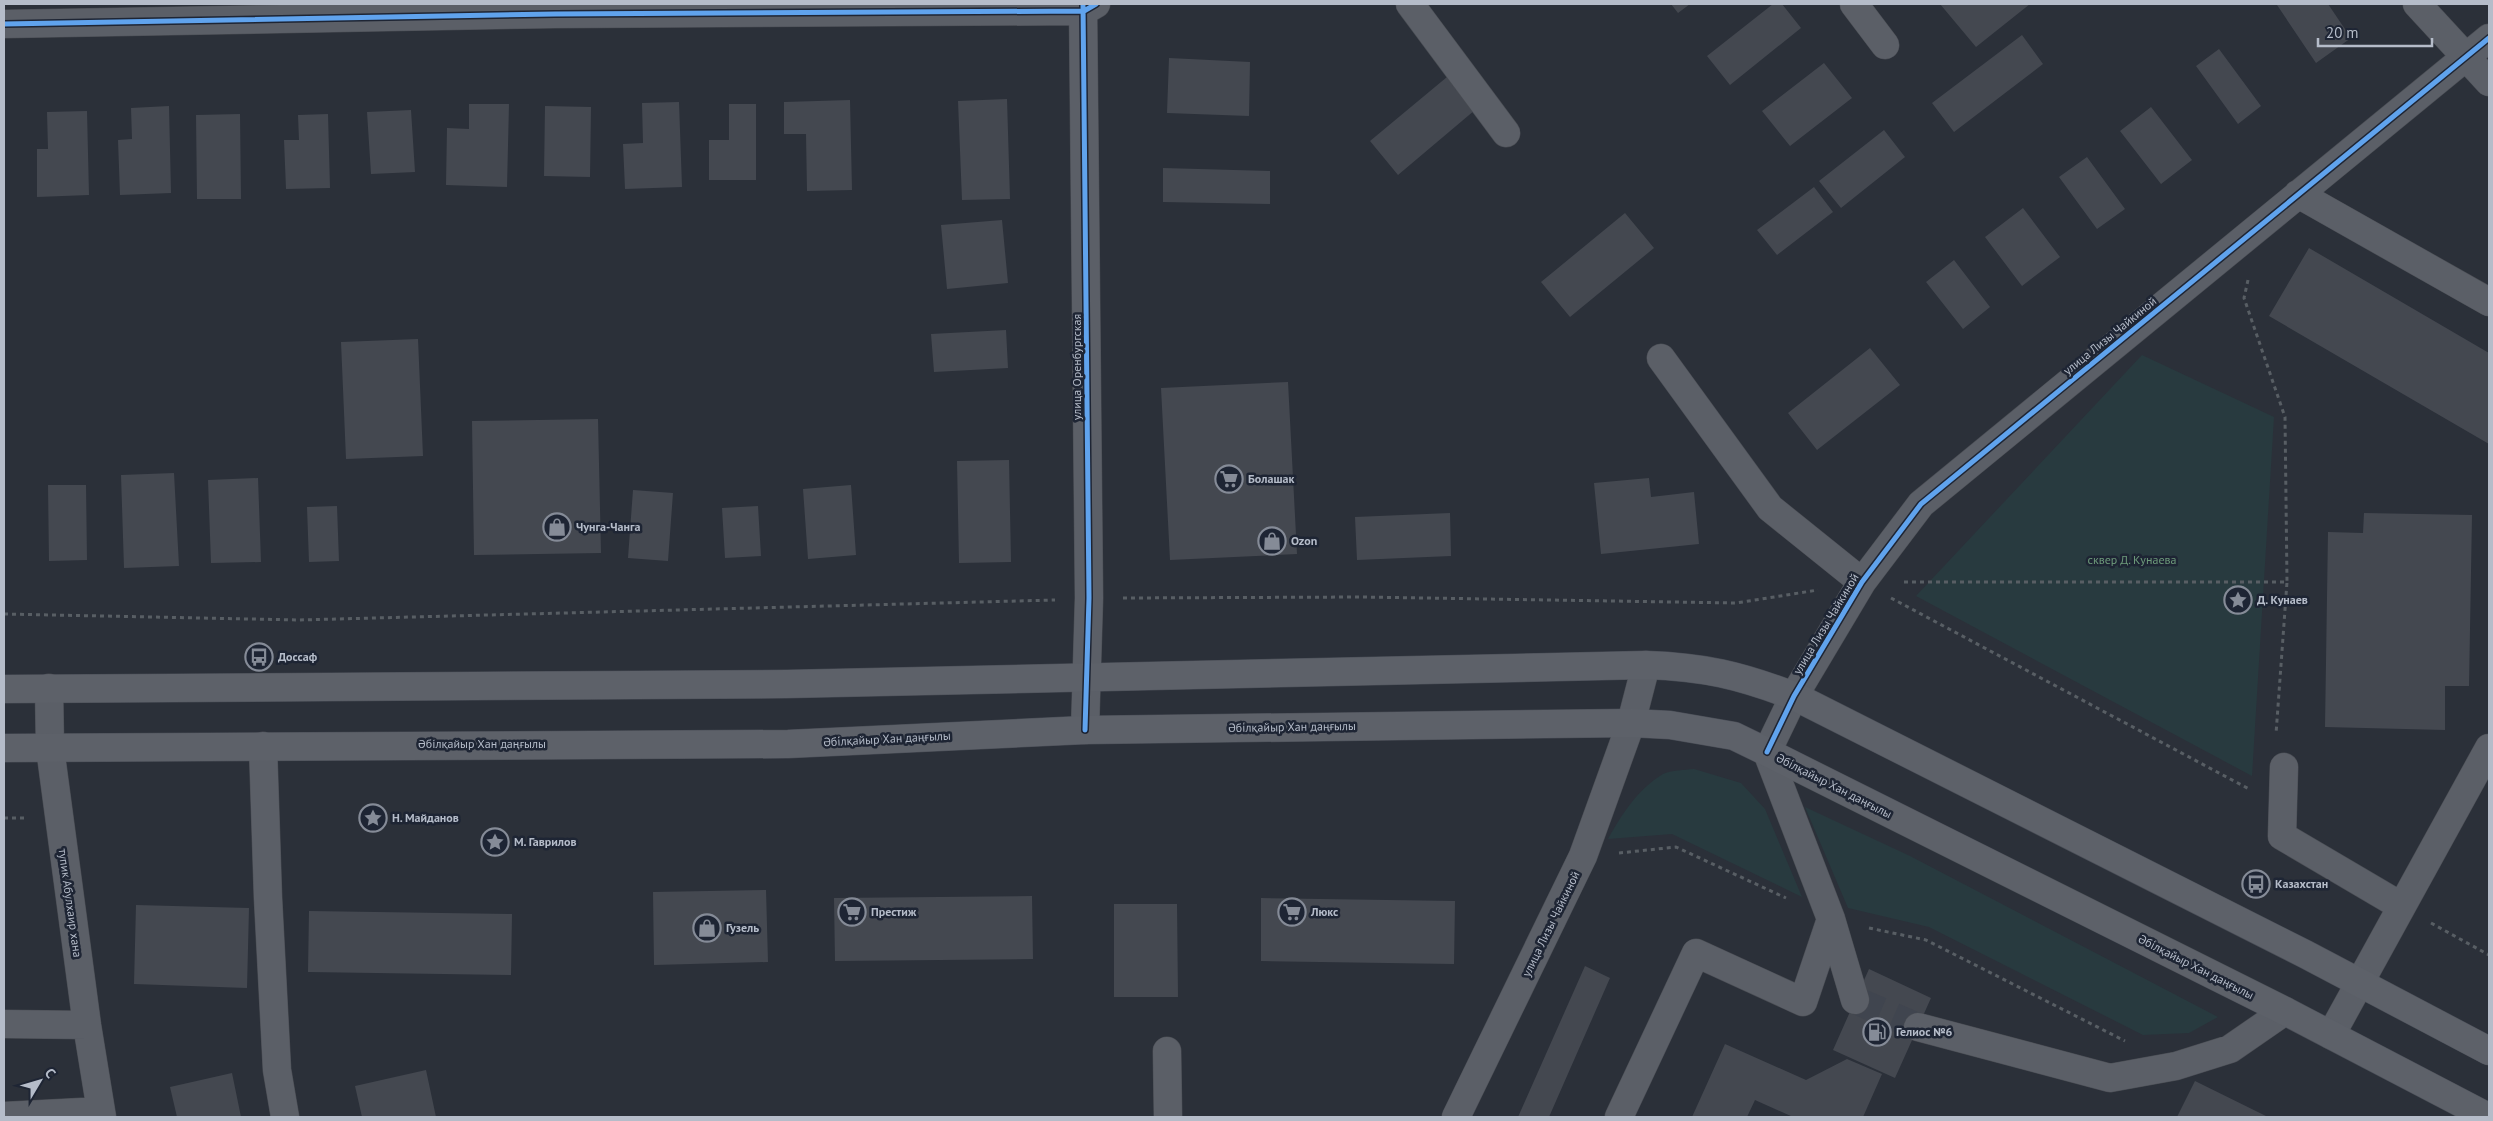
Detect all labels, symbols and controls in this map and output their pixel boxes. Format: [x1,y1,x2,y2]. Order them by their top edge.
scale bar [2318,15,2432,47]
text: 20 m [2326,23,2359,42]
street label: улица Лизы Чайкиной [2060,293,2159,378]
street label: улица Оренбургская [1069,314,1084,420]
supermarket icon: Болашак [1214,464,1244,494]
place label: Болашак [1248,471,1294,486]
shop icon: Чунга-Чанга [542,512,572,542]
place label: Чунга-Чанга [576,519,640,534]
shop icon: Ozon [1257,526,1287,556]
place label: Ozon [1291,533,1317,548]
park label: сквер Д. Кунаева [2088,552,2176,567]
street label: улица Лизы Чайкиной [1789,570,1862,677]
place icon: Д. Кунаев [2223,585,2253,615]
place label: Д. Кунаев [2257,592,2308,607]
bus stop icon: Доссаф [244,642,274,672]
place label: Доссаф [278,649,318,664]
street label: Әбілқайыр Хан даңғылы [1228,718,1356,735]
street label: Әбілқайыр Хан даңғылы [823,728,951,749]
street label: Әбілқайыр Хан даңғылы [418,736,546,751]
street label: Әбілқайыр Хан даңғылы [1774,750,1895,821]
place icon: Н. Майданов [358,803,388,833]
place label: Н. Майданов [392,810,459,825]
place icon: М. Гаврилов [480,827,510,857]
place label: М. Гаврилов [514,834,577,849]
street label: тупик Абулхаир хана [55,848,86,958]
street label: улица Лизы Чайкиной [1518,869,1583,979]
bus stop icon: Казахстан [2241,869,2271,899]
place label: Казахстан [2275,876,2328,891]
supermarket icon: Престиж [837,897,867,927]
supermarket icon: Люкс [1277,897,1307,927]
place label: Престиж [871,904,917,919]
place label: Люкс [1310,904,1338,919]
shop icon: Гузель [692,913,722,943]
place label: Гузель [726,920,759,935]
street label: Әбілқайыр Хан даңғылы [2136,931,2257,1002]
fuel station icon: Гелиос №6 [1862,1017,1892,1047]
place label: Гелиос №6 [1896,1024,1953,1039]
north arrow [15,1056,65,1106]
text: С [41,1064,60,1082]

